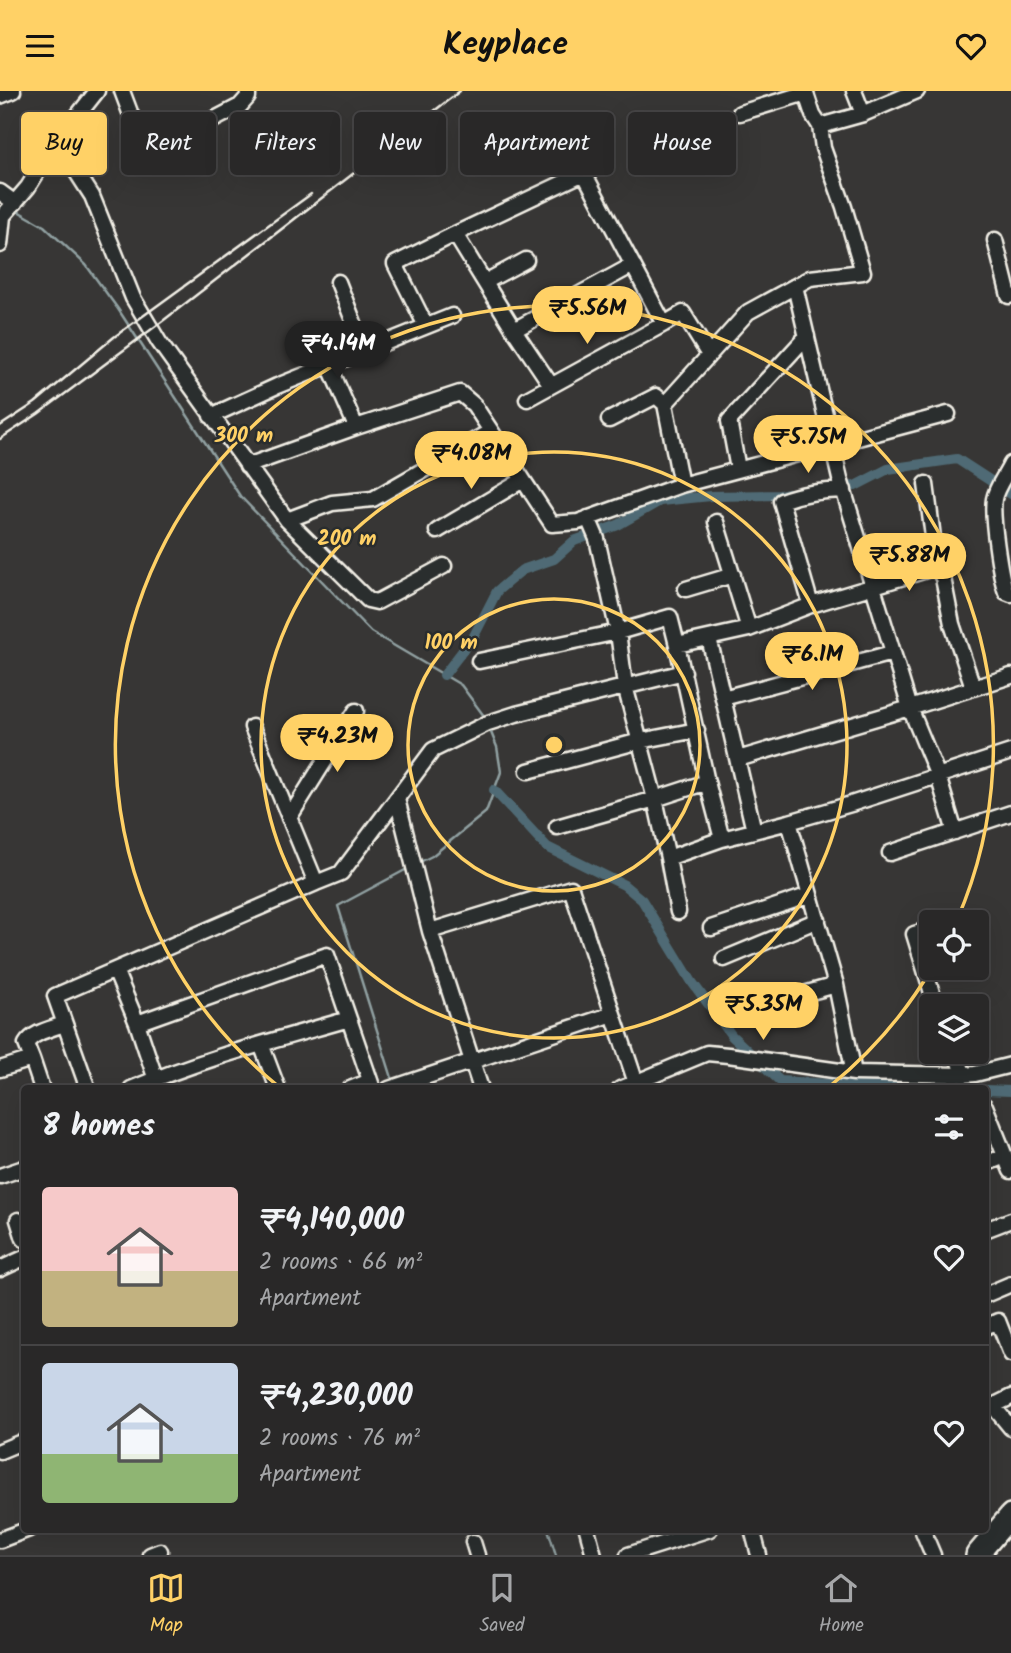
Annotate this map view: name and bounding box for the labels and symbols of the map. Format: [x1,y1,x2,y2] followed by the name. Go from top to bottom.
[530,287,644,346] pin: ₹5.56M
[281,321,395,381] pin: ₹4.14M
[751,415,865,475] pin: ₹5.75M
[214,420,273,453] text: 300 m
[414,431,528,491] pin: ₹4.08M
[317,523,377,556] text: 200 m
[852,533,966,593] pin: ₹5.88M
[424,627,478,660] text: 100 m
[763,633,861,692] pin: ₹6.1M
[280,715,394,774] pin: ₹4.23M
[542,733,566,757] centre of rings
[706,983,820,1042] pin: ₹5.35M

